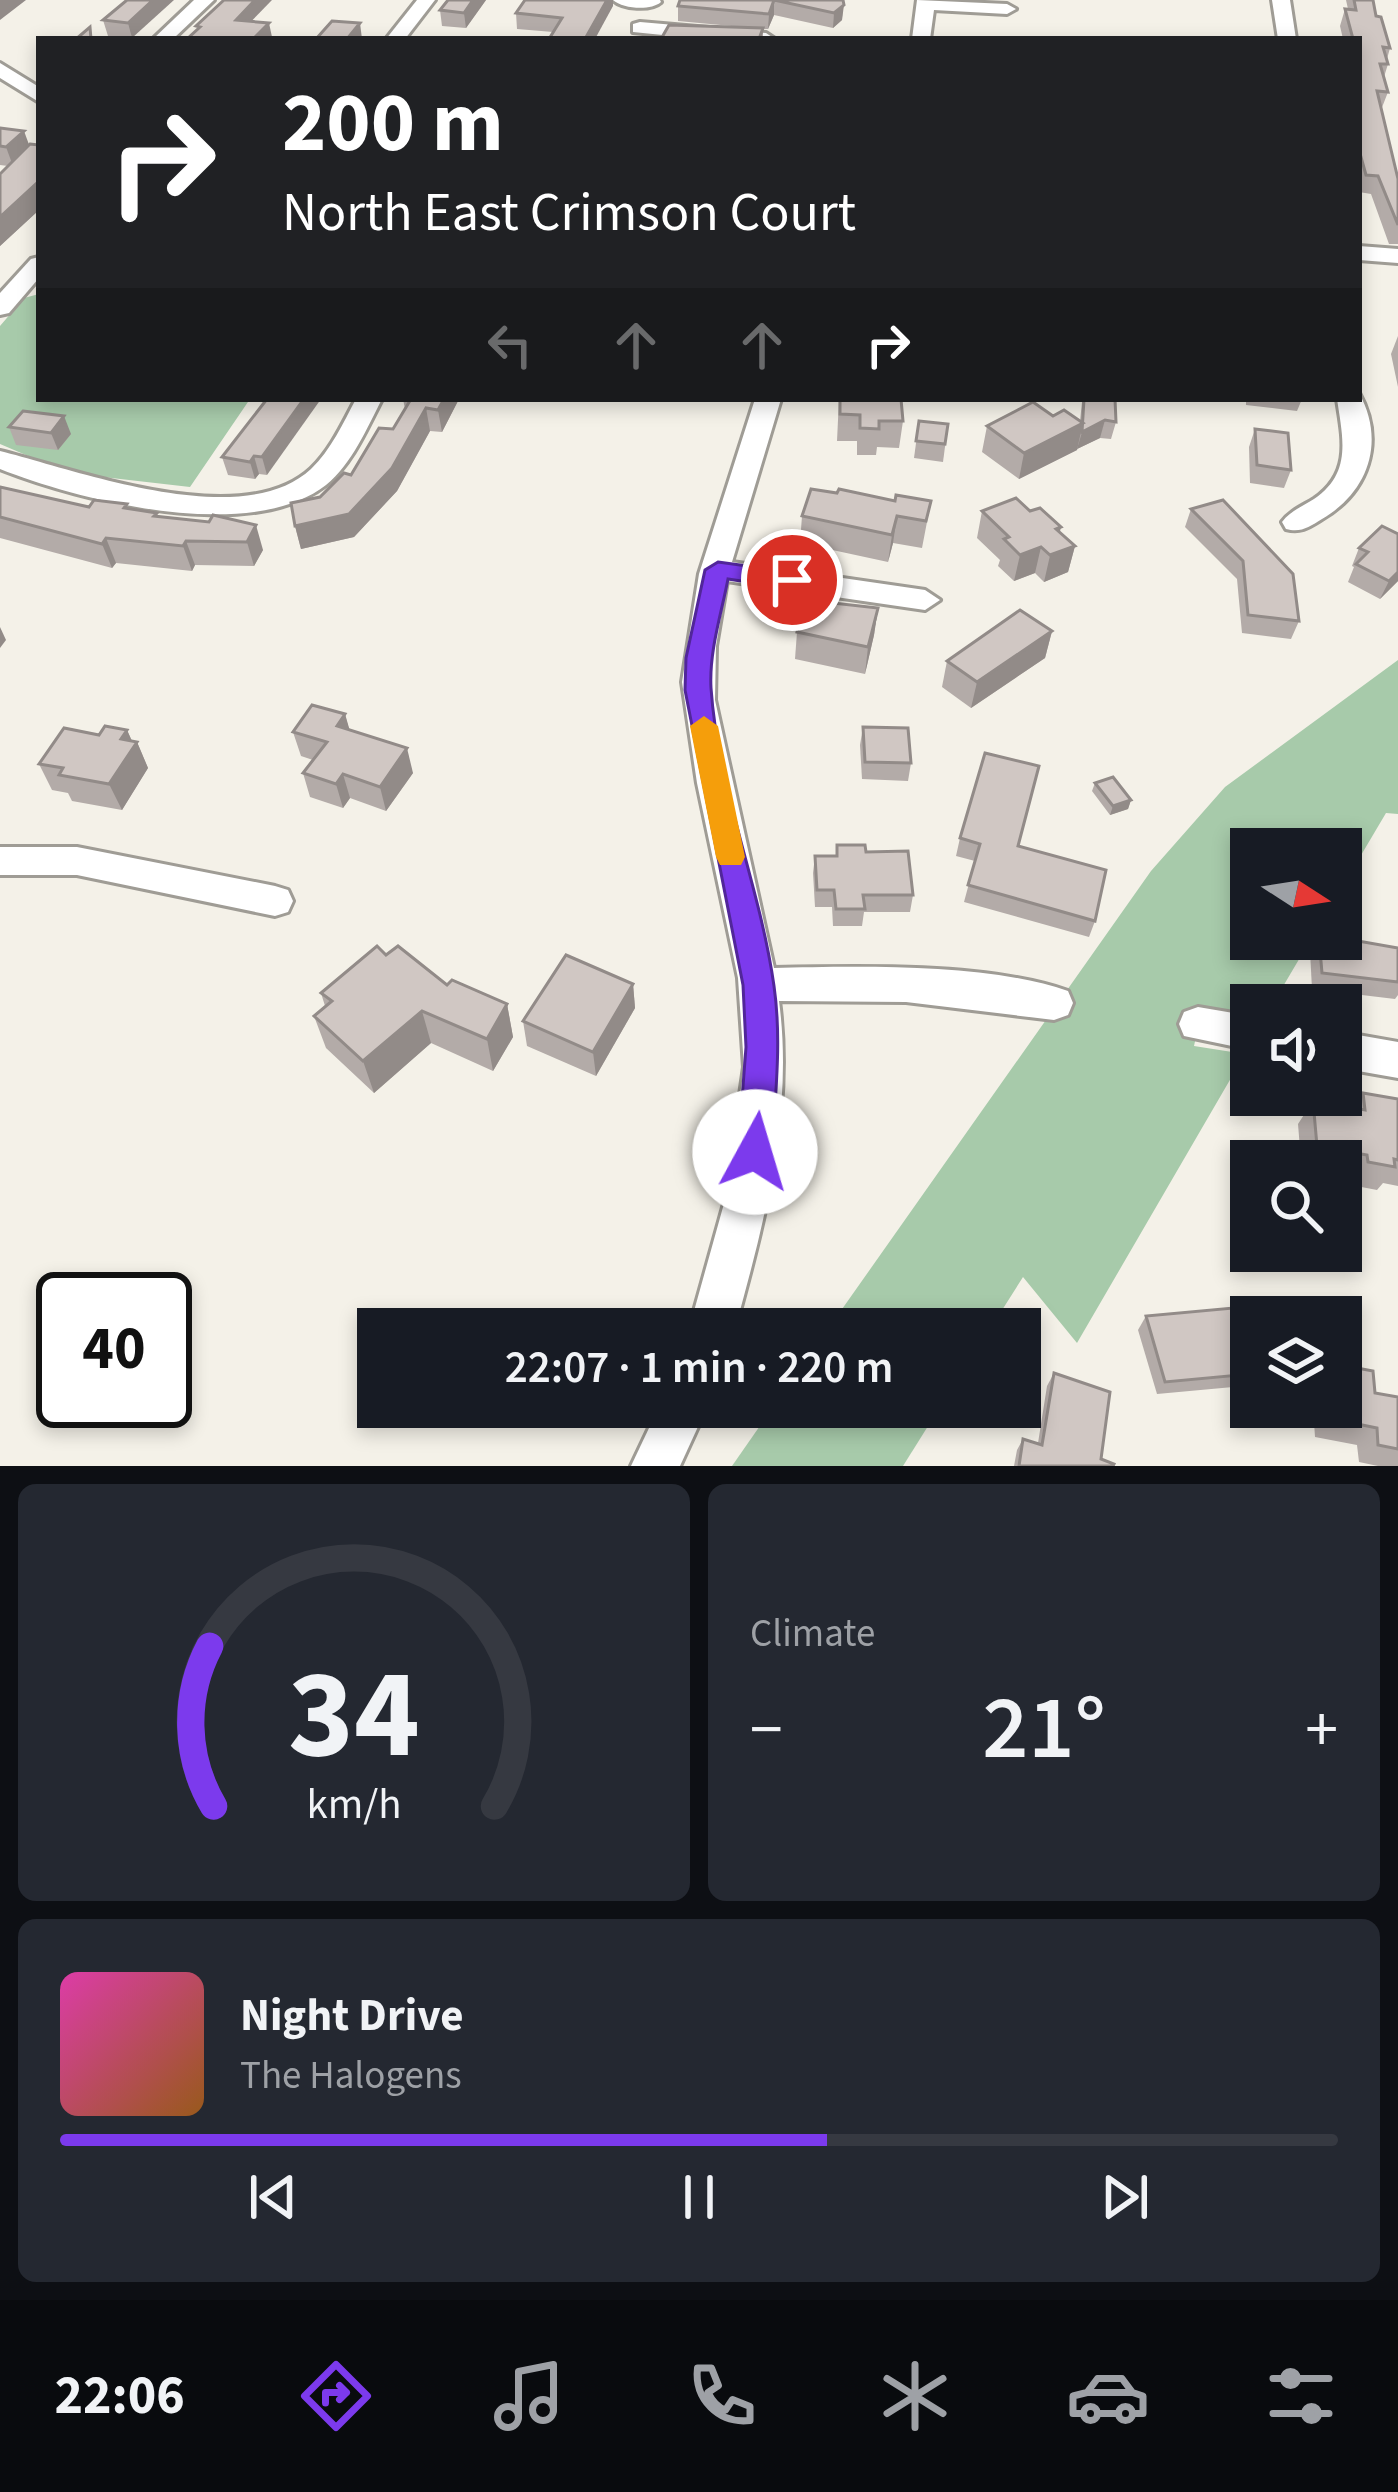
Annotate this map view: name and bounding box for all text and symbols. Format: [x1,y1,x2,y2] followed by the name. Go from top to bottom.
[282,64,504,184] text: 200 m
[84,84,240,240] icon: right
[282,175,856,252] text: North East Crimson Court
[477,312,543,378] icon: left
[603,312,669,378] icon: ahead
[729,312,795,378] icon: ahead
[855,312,921,378] icon: right
[741,529,843,631] pin
[759,547,825,613] icon: arrive
[1230,828,1362,960] north arrow
[1230,828,1362,1428] map controls
[1230,984,1362,1116] button: sound
[692,1089,818,1215] position arrow
[1230,1140,1362,1272] button: search
[36,1272,192,1428] speed limit sign: 40
[1230,1296,1362,1428] button: layers
[505,1336,893,1400] text: 22:07 · 1 min · 220 m
[750,1606,875,1662] text: Climate
[288,1627,420,1805] text: 34
[982,1665,1106,1793] text: 21°
[750,1683,783,1777] text: −
[1305,1683,1338,1777] text: +
[306,1773,402,1834] text: km/h
[240,1984,464,2048] text: Night Drive
[240,2048,462,2104] text: The Halogens
[240,2164,306,2230] icon: previous
[666,2164,732,2230] icon: pause
[1092,2164,1158,2230] icon: next
[294,2354,378,2438] icon: directions
[487,2354,571,2438] icon: music
[680,2354,764,2438] icon: phone
[873,2354,957,2438] icon: climate
[1066,2354,1150,2438] icon: car
[1259,2354,1343,2438] icon: filters
[55,2358,185,2435] text: 22:06

